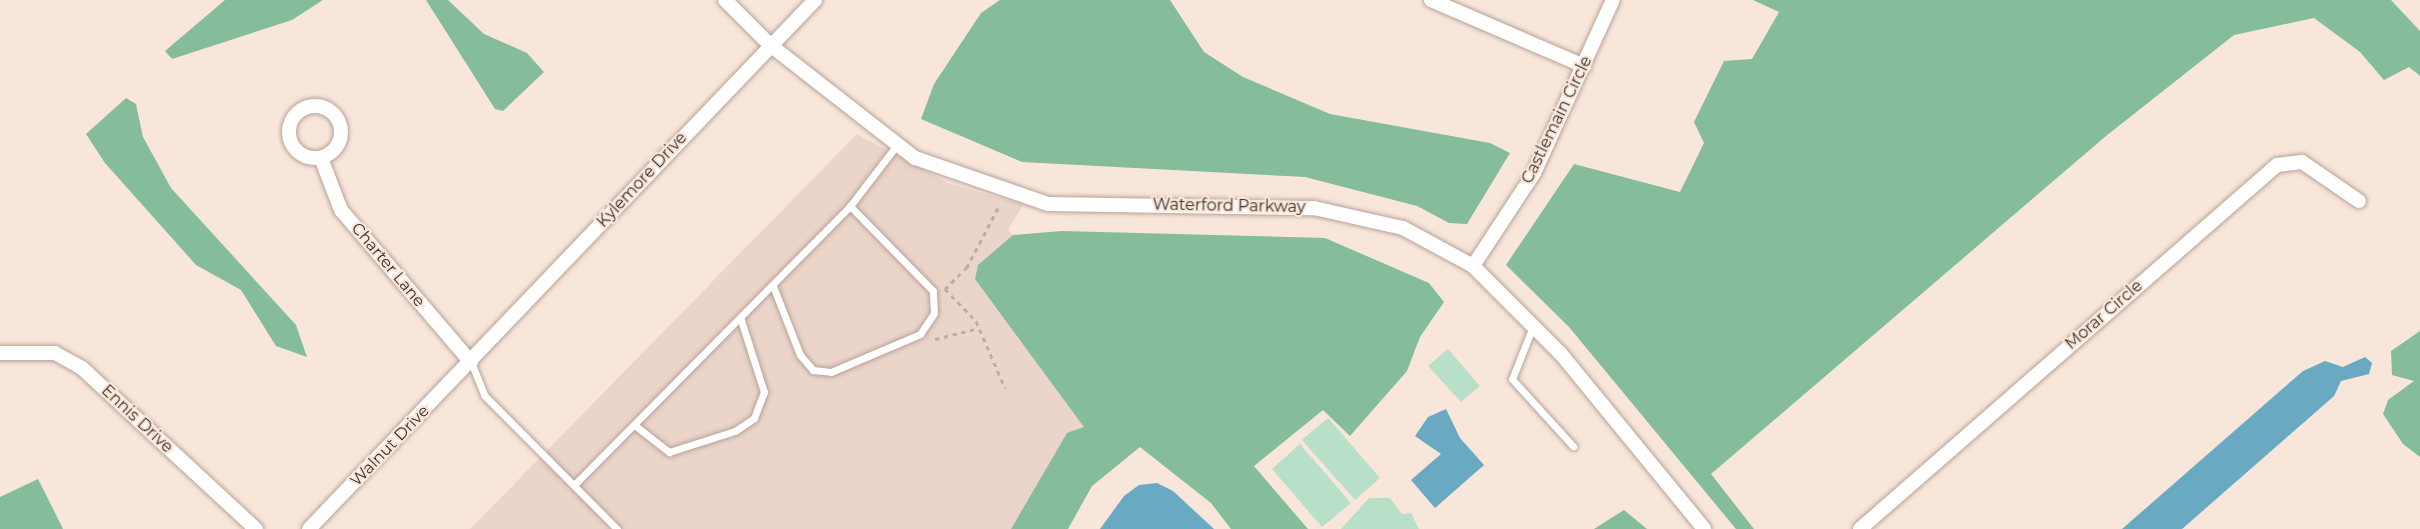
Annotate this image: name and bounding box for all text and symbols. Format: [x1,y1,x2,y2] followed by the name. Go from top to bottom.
[1518,53,1596,187] street label: Castlemain Circle
[593,128,691,232] street label: Kylemore Drive
[1152,195,1306,217] street label: Waterford Parkway
[347,219,429,311] street label: Charter Lane
[2062,276,2146,354] street label: Morar Circle
[97,381,177,457] street label: Ennis Drive
[347,402,433,490] street label: Walnut Drive

